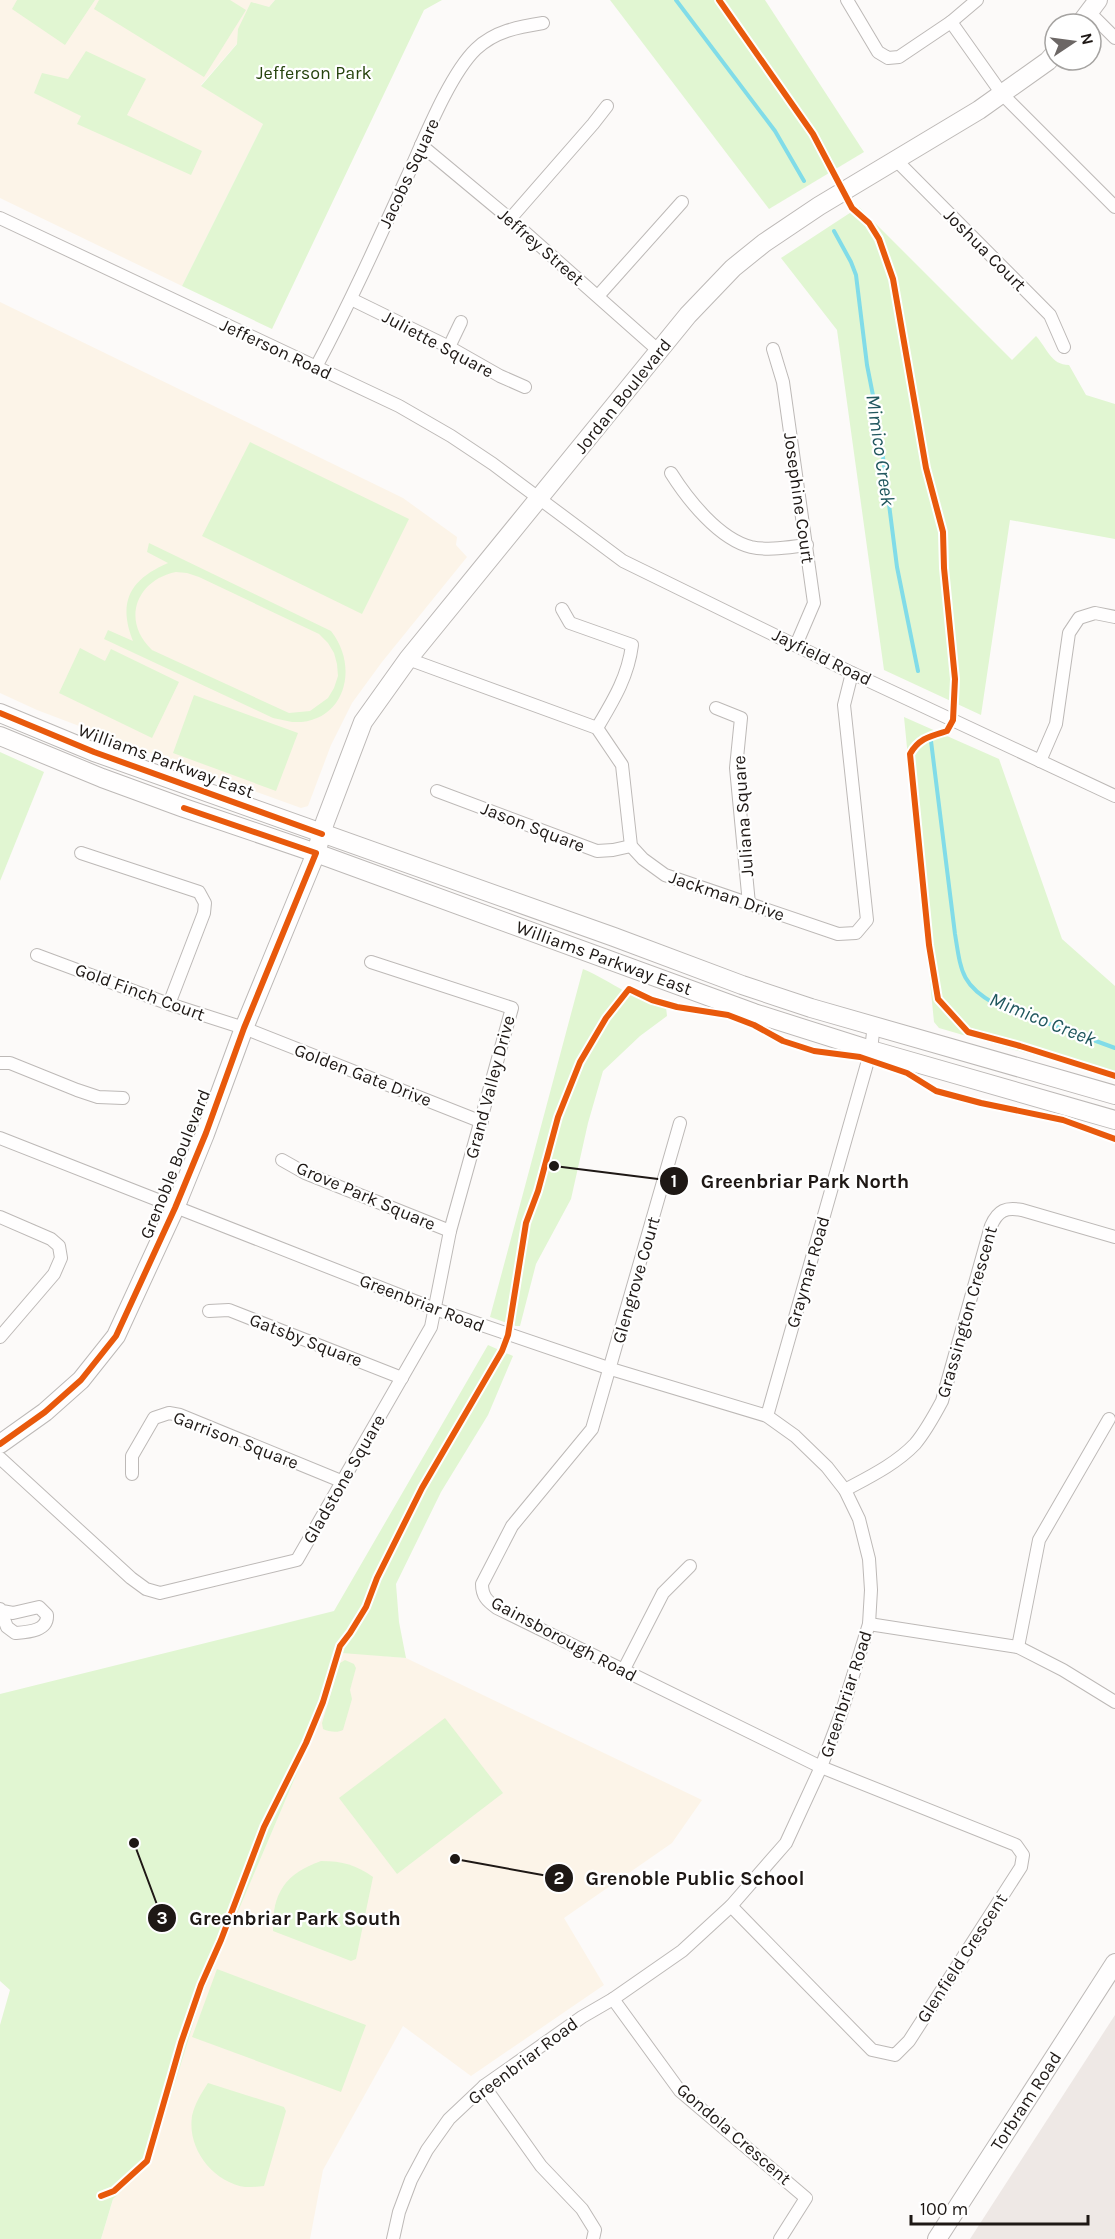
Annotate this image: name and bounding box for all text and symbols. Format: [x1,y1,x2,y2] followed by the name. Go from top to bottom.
[1043,12,1103,72] north arrow
[1077,31,1098,46] text: N
[256,62,372,84] park label: Jefferson Park
[374,115,444,231] street label: Jacobs Square
[494,204,589,290] street label: Jeffrey Street
[939,204,1031,296] street label: Joshua Court
[379,305,497,383] street label: Juliette Square
[217,314,335,384] street label: Jefferson Road
[570,334,676,458] street label: Jordan Boulevard
[861,393,900,508] water label: Mimico Creek
[779,431,819,565] street label: Josephine Court
[769,623,875,691] street label: Jayfield Road
[75,719,257,803] street label: Williams Parkway East
[728,755,758,877] street label: Juliana Square
[478,797,588,857] street label: Jason Square
[666,866,788,926] street label: Jackman Drive
[513,916,695,1000] street label: Williams Parkway East
[72,958,208,1026] street label: Gold Finch Court
[986,988,1100,1052] water label: Mimico Creek
[460,1013,520,1161] street label: Grand Valley Drive
[291,1039,435,1111] street label: Golden Gate Drive
[135,1086,215,1242] street label: Grenoble Boulevard
[293,1157,439,1235] street label: Grove Park Square
[659,1162,921,1200] callout: Greenbriar Park North
[671,1170,677,1192] text: 1
[701,1170,909,1193] text: Greenbriar Park North
[607,1214,665,1346] street label: Glengrove Court
[782,1214,834,1330] street label: Graymar Road
[932,1223,1002,1400] street label: Grassington Crescent
[356,1269,488,1337] street label: Greenbriar Road
[247,1308,365,1372] street label: Gatsby Square
[170,1406,302,1474] street label: Garrison Square
[298,1410,390,1548] street label: Gladstone Square
[487,1591,641,1687] street label: Gainsborough Road
[815,1628,877,1760] street label: Greenbriar Road
[544,1859,817,1897] callout: Grenoble Public School
[554,1867,564,1889] text: 2
[585,1867,805,1890] text: Grenoble Public School
[912,1889,1012,2027] street label: Glenfield Crescent
[147,1899,412,1937] callout: Greenbriar Park South
[156,1907,168,1929] text: 3
[189,1907,401,1930] text: Greenbriar Park South
[464,2012,582,2110] street label: Greenbriar Road
[986,2047,1066,2155] street label: Torbram Road
[672,2078,796,2190] street label: Gondola Crescent
[911,2188,1088,2226] scale bar
[920,2198,968,2220] text: 100 m

